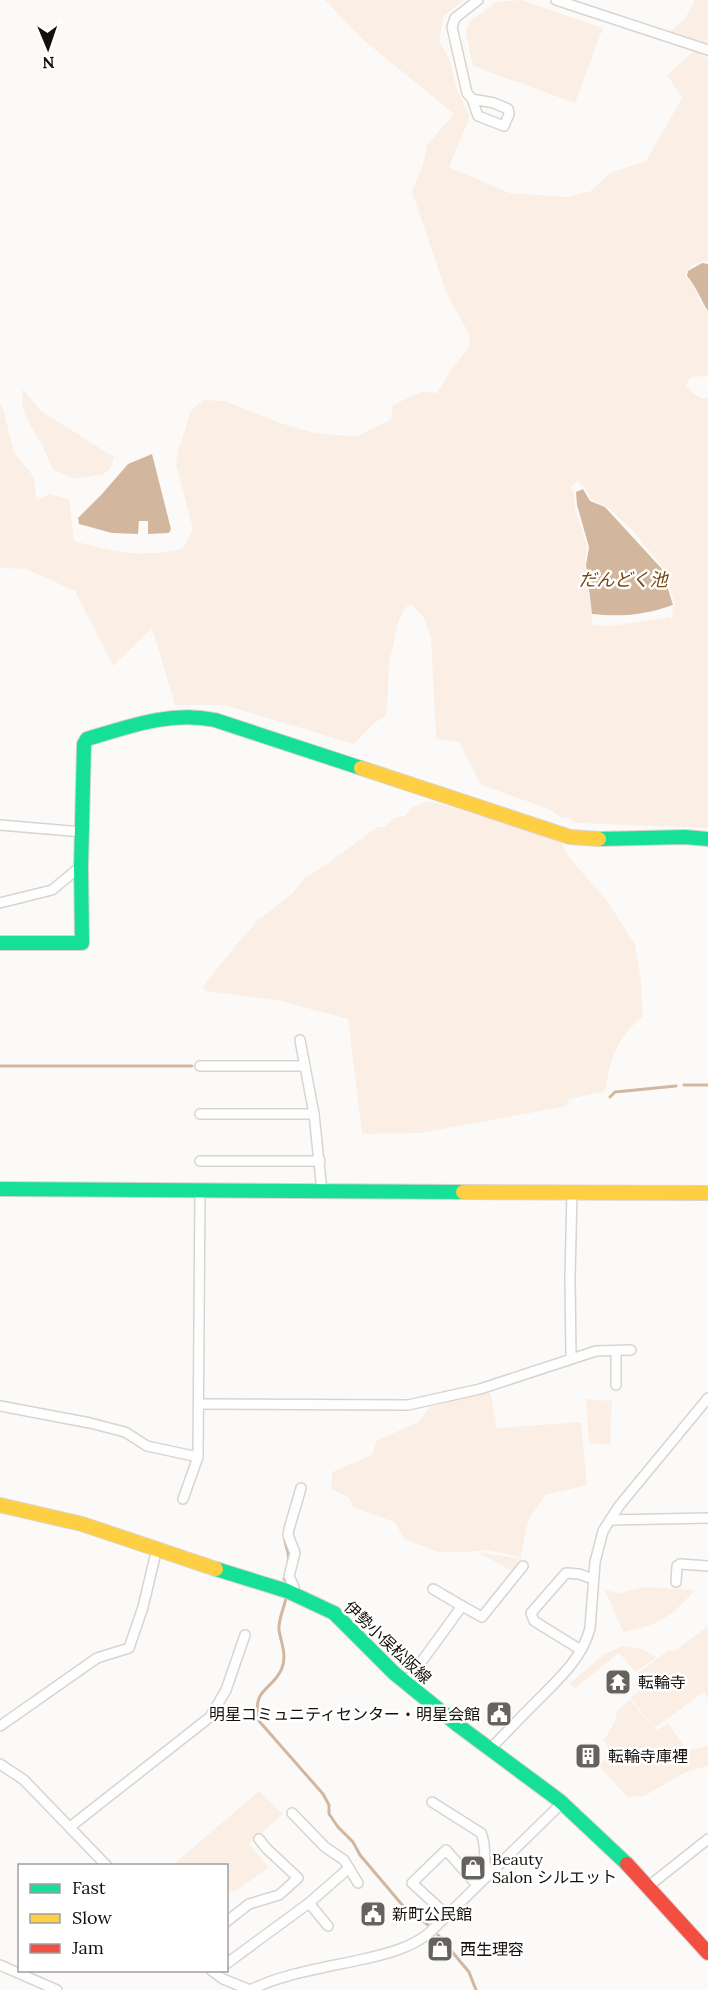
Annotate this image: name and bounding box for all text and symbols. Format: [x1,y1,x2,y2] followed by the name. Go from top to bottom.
[18,18,78,78] north arrow
[42,53,55,73] text: N
[579,568,669,591] water label: だんどく池
[340,1596,436,1688] street label: 伊勢小俣松阪線
[603,1667,633,1697] temple icon: 転輪寺
[638,1672,686,1692] place label: 転輪寺
[484,1699,514,1729] public building icon: 明星コミュニティセンター・明星会館
[209,1704,480,1724] place label: 明星コミュニティセンター・明星会館
[573,1741,603,1771] building icon: 転輪寺庫裡
[608,1746,688,1766] place label: 転輪寺庫裡
[492,1849,617,1887] place label: Beauty Salon シルエット
[458,1853,488,1883] shop icon: Beauty Salon シルエット
[18,1864,228,1972] legend
[72,1876,106,1899] text: Fast
[358,1899,388,1929] public building icon: 新町公民館
[392,1904,472,1924] place label: 新町公民館
[72,1906,112,1929] text: Slow
[425,1934,455,1964] shop icon: 西生理容
[71,1936,104,1959] text: Jam
[460,1939,524,1959] place label: 西生理容

